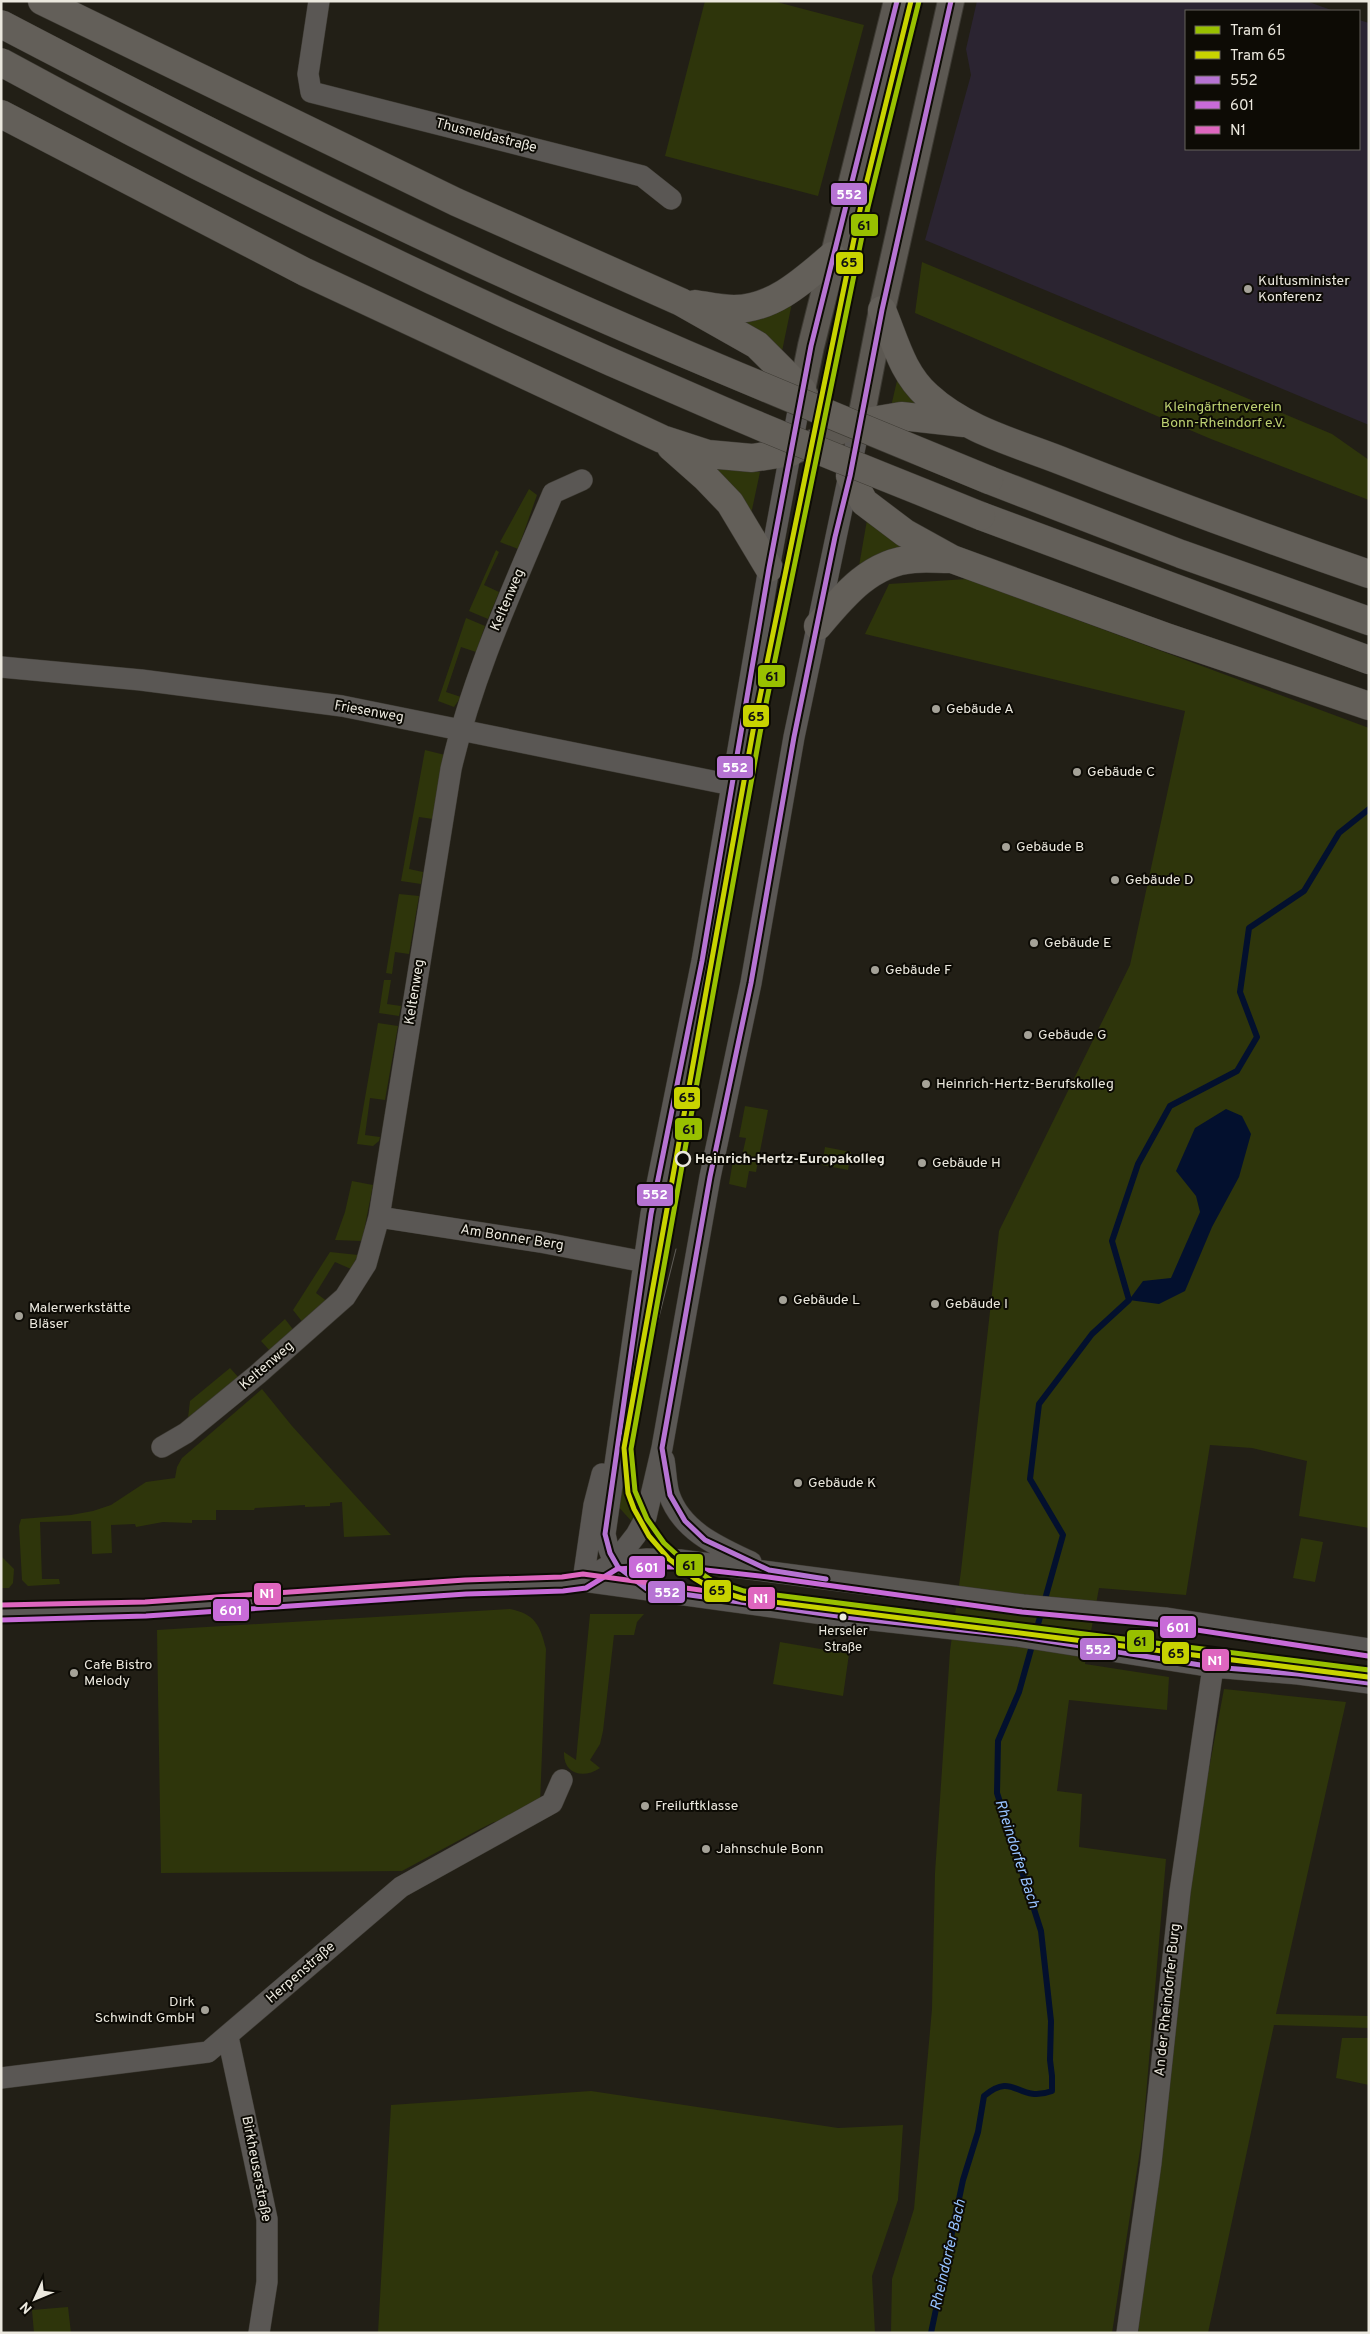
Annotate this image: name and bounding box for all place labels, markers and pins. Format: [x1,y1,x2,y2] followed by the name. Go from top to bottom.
[1258,273,1350,306] place label: Kultusminister Konferenz
[1242,283,1254,295] marker: Kultusminister Konferenz
[946,701,1014,718] place label: Gebäude A
[930,703,942,715] marker: Gebäude A
[1087,764,1155,781] place label: Gebäude C
[1071,766,1083,778] marker: Gebäude C
[1016,839,1084,856] place label: Gebäude B
[1000,841,1012,853] marker: Gebäude B
[1125,872,1193,889] place label: Gebäude D
[1109,874,1121,886] marker: Gebäude D
[1044,935,1111,952] place label: Gebäude E
[1028,937,1040,949] marker: Gebäude E
[885,962,952,979] place label: Gebäude F
[869,964,881,976] marker: Gebäude F
[1038,1027,1107,1044] place label: Gebäude G
[1022,1029,1034,1041] marker: Gebäude G
[936,1076,1114,1093] place label: Heinrich-Hertz-Berufskolleg
[920,1078,932,1090] marker: Heinrich-Hertz-Berufskolleg
[675,1151,691,1167] marker: Heinrich-Hertz-Europakolleg
[695,1151,885,1168] place label: Heinrich-Hertz-Europakolleg
[932,1155,1001,1172] place label: Gebäude H
[916,1157,928,1169] marker: Gebäude H
[793,1292,860,1309] place label: Gebäude L
[777,1294,789,1306] marker: Gebäude L
[945,1296,1008,1313] place label: Gebäude I
[929,1298,941,1310] marker: Gebäude I
[29,1300,131,1333] place label: Malerwerkstätte Bläser
[13,1310,25,1322] marker: Malerwerkstätte Bläser
[808,1475,876,1492] place label: Gebäude K
[792,1477,804,1489] marker: Gebäude K
[838,1612,848,1622] marker: Herseler Straße
[818,1624,868,1656] place label: Herseler Straße
[84,1657,153,1690] place label: Cafe Bistro Melody
[68,1667,80,1679] marker: Cafe Bistro Melody
[655,1798,738,1815] place label: Freiluftklasse
[639,1800,651,1812] marker: Freiluftklasse
[716,1841,824,1858] place label: Jahnschule Bonn
[700,1843,712,1855] marker: Jahnschule Bonn
[95,1994,195,2027] place label: Dirk Schwindt GmbH
[199,2004,211,2016] marker: Dirk Schwindt GmbH

